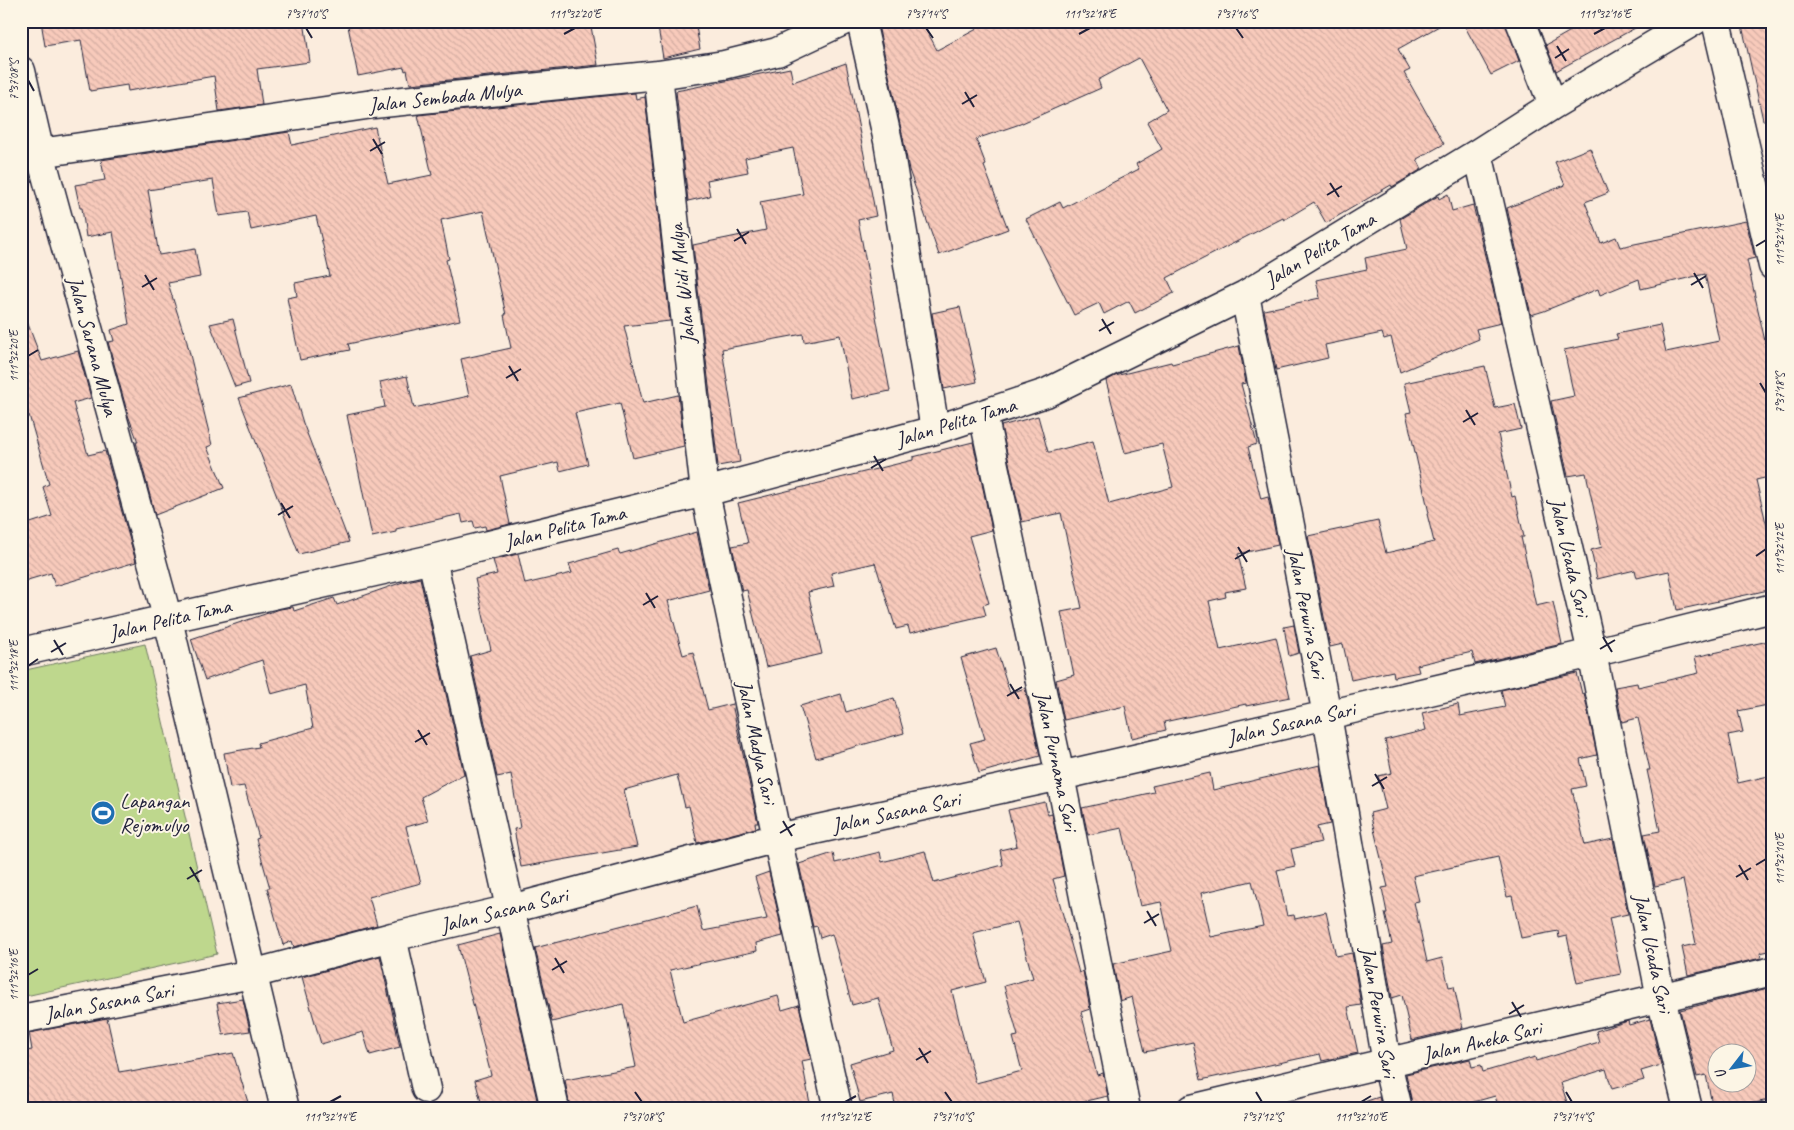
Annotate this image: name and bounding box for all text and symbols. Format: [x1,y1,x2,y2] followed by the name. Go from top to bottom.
[286,6,328,22] text: 7°37'10"S
[549,6,603,22] text: 111°32'20"E
[906,6,948,22] text: 7°37'14"S
[1064,6,1118,22] text: 111°32'18"E
[1216,6,1258,22] text: 7°37'16"S
[1579,6,1633,22] text: 111°32'16"E
[6,58,22,100] text: 7°37'08"S
[367,76,524,118] street label: Jalan Sembada Mulya
[1259,205,1382,293] street label: Jalan Pelita Tama
[1772,212,1788,266] text: 111°32'14"E
[663,220,701,346] street label: Jalan Widi Mulya
[62,273,125,420] street label: Jalan Sarana Mulya
[6,328,22,382] text: 111°32'20"E
[1772,371,1788,413] text: 7°37'18"S
[892,391,1021,453] street label: Jalan Pelita Tama
[1544,494,1597,622] street label: Jalan Usada Sari
[501,499,630,555] street label: Jalan Pelita Tama
[1772,521,1788,575] text: 111°32'12"E
[1281,545,1333,683] street label: Jalan Perwira Sari
[106,592,235,646] street label: Jalan Pelita Tama
[6,638,22,692] text: 111°32'18"E
[731,677,783,809] street label: Jalan Madya Sari
[1029,688,1085,836] street label: Jalan Purnama Sari
[1224,695,1360,751] street label: Jalan Sasana Sari
[829,785,965,838] street label: Jalan Sasana Sari
[120,788,190,838] place label: Lapangan Rejomulyo
[90,800,116,826] sports icon: Lapangan Rejomulyo
[1772,831,1788,885] text: 111°32'10"E
[437,881,573,939] street label: Jalan Sasana Sari
[1628,890,1679,1018] street label: Jalan Usada Sari
[1355,944,1404,1082] street label: Jalan Perwira Sari
[6,947,22,1001] text: 111°32'16"E
[42,976,178,1027] street label: Jalan Sasana Sari
[1419,1014,1547,1067] street label: Jalan Aneka Sari
[1706,1042,1756,1092] north arrow
[1711,1064,1730,1082] text: U
[304,1109,358,1125] text: 111°32'14"E
[622,1109,664,1125] text: 7°37'08"S
[819,1109,873,1125] text: 111°32'12"E
[932,1109,974,1125] text: 7°37'10"S
[1242,1109,1284,1125] text: 7°37'12"S
[1335,1109,1389,1125] text: 111°32'10"E
[1552,1109,1594,1125] text: 7°37'14"S

